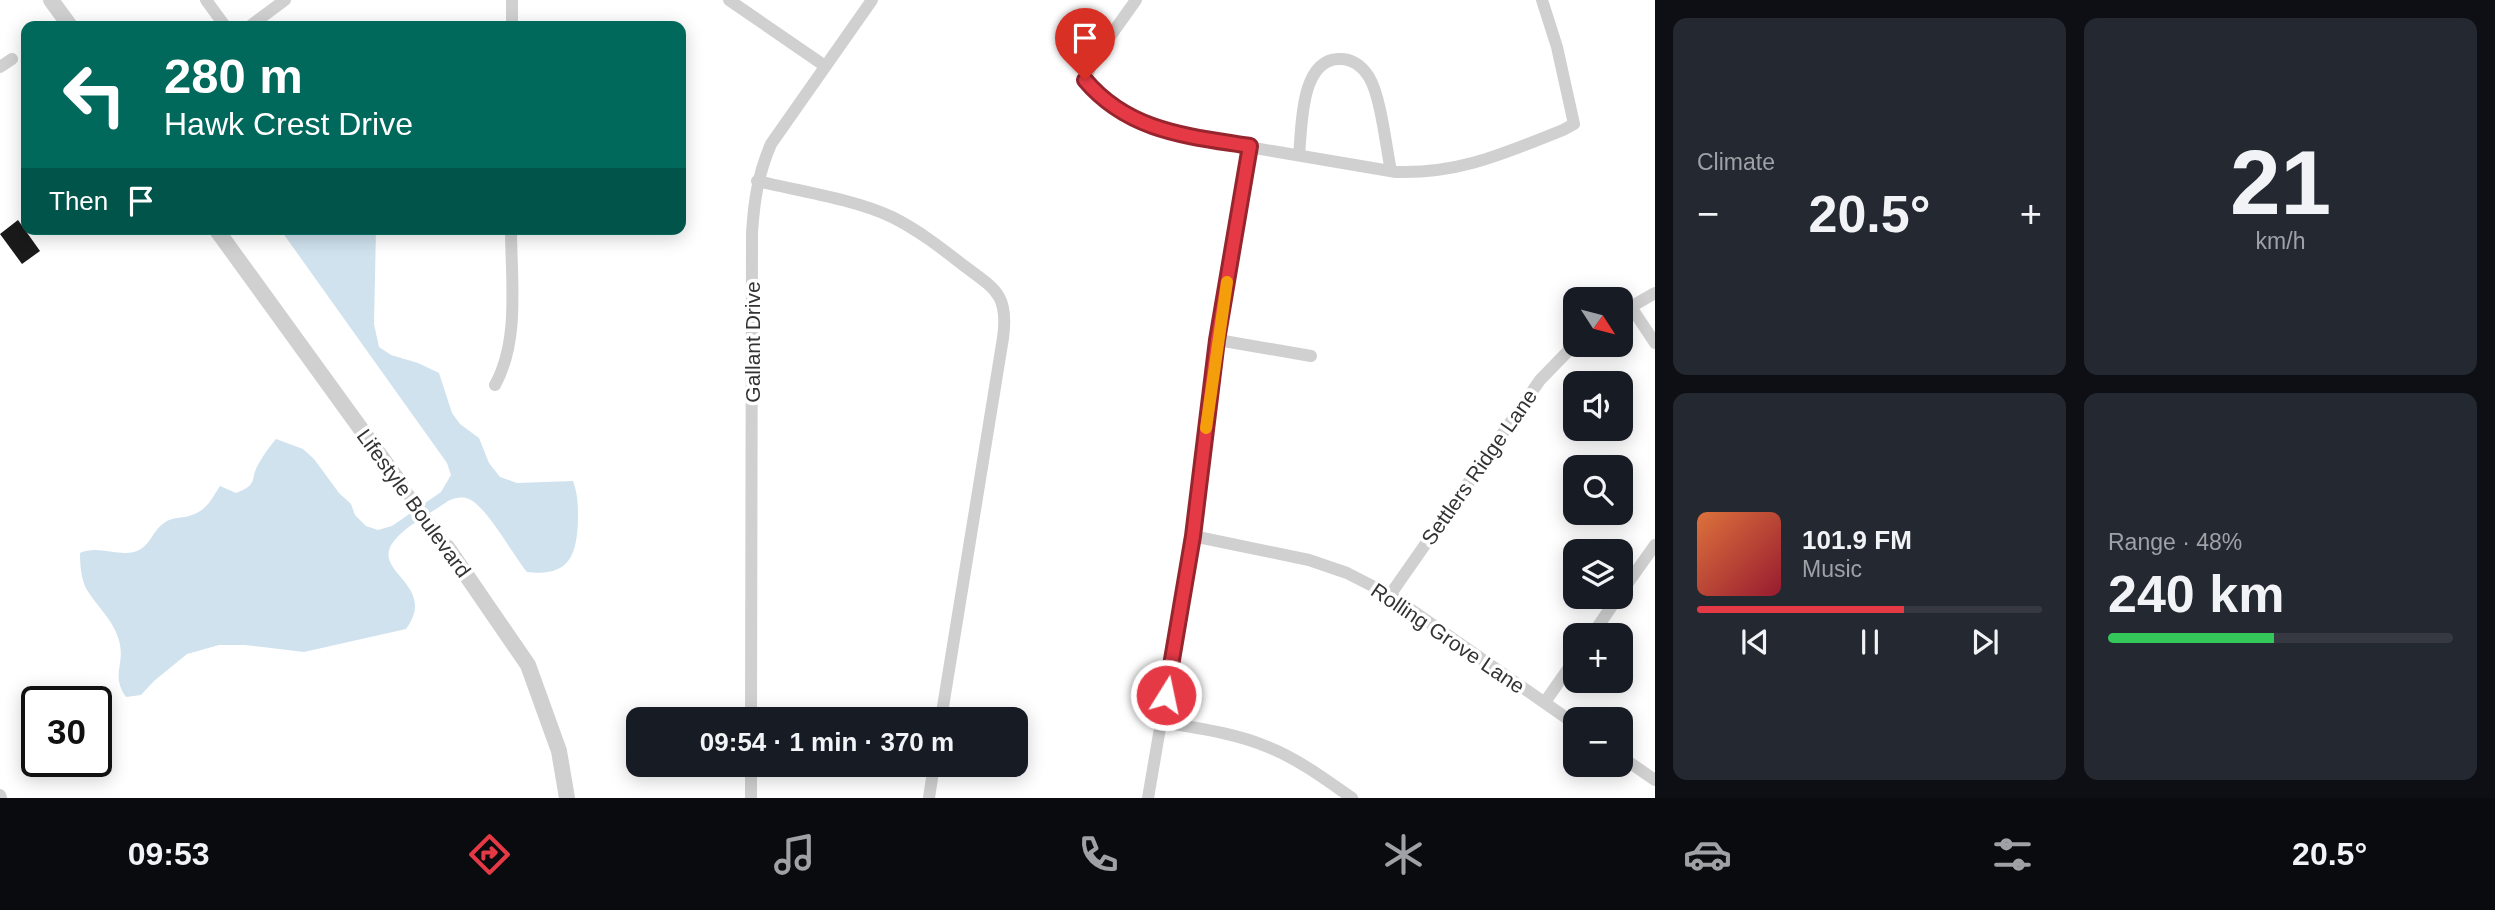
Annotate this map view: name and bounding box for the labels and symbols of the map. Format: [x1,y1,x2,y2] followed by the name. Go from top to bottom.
[1055,8,1115,80] pin
[741,281,764,403] street label: Gallant Drive
[1563,287,1633,357] north arrow
[1417,385,1541,549] street label: Settlers Ridge Lane
[353,424,475,582] street label: Lifestyle Boulevard
[1367,578,1529,698] street label: Rolling Grove Lane
[1129,658,1203,732] position arrow
[21,686,112,777] speed limit sign: 30

